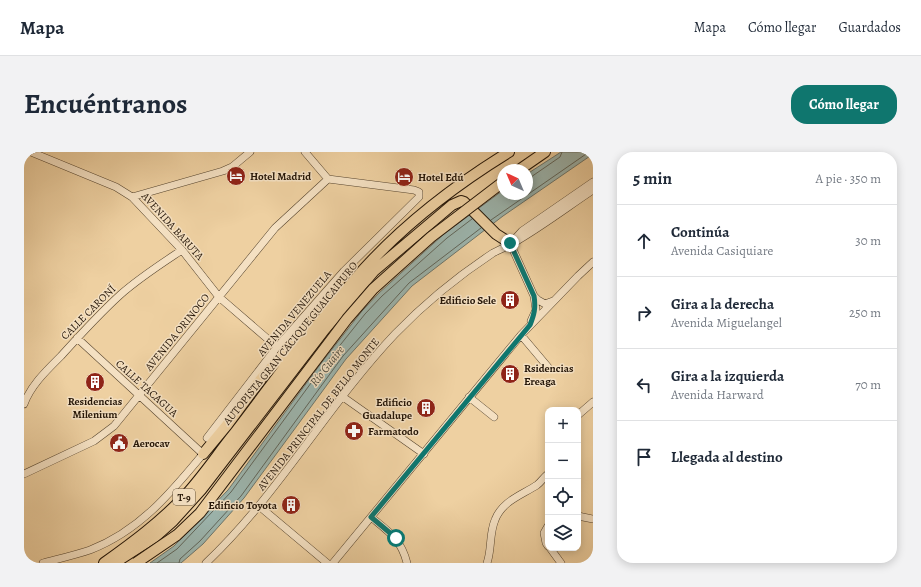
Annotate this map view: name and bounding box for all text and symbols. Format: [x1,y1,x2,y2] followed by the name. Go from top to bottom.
[20,15,64,41] text: Mapa
[694,18,726,37] text: Mapa
[748,18,816,37] text: Cómo llegar
[838,18,901,37] text: Guardados
[24,85,188,123] text: Encuéntranos
[791,85,897,124] button: Cómo llegar
[497,164,533,200] north arrow
[225,165,247,187] hotel icon: Hotel Madrid
[393,166,415,188] hotel icon: Hotel Edú
[633,167,672,190] text: 5 min
[250,169,311,184] place label: Hotel Madrid
[418,170,464,185] place label: Hotel Edú
[815,170,881,187] text: A pie · 350 m
[137,188,207,264] street label: AVENIDA BARUTA
[671,222,729,242] text: Continúa
[633,230,655,252] icon: ahead
[855,232,881,249] text: 30 m
[501,234,519,252] route end
[671,242,773,259] text: Avenida Casiquiare
[219,258,361,429] street label: AUTOPISTA GRAN CACIQUE GUAICAIPURO
[253,267,335,360] street label: AVENIDA VENEZUELA
[58,282,119,343] street label: CALLE CARONÍ
[499,289,521,311] building icon: Edificio Sele
[141,290,214,375] street label: AVENIDA ORINOCO
[439,293,496,308] place label: Edificio Sele
[671,294,774,314] text: Gira a la derecha
[633,302,655,324] icon: right
[849,304,881,321] text: 250 m
[671,314,782,331] text: Avenida Miguelangel
[253,335,383,495] street label: AVENIDA PRINCIPAL DE BELLO MONTE
[306,342,348,390] water label: Río Guaire
[112,356,181,421] street label: CALLE TACAGUA
[524,361,574,389] place label: Rsidencias Ereaga
[499,363,521,385] building icon: Rsidencias Ereaga
[671,366,784,386] text: Gira a la izquierda
[84,371,106,393] building icon: Residencias Milenium
[633,374,655,396] icon: left
[855,376,881,393] text: 70 m
[671,386,764,403] text: Avenida Harward
[68,394,123,422] place label: Residencias Milenium
[363,395,412,423] place label: Edificio Guadalupe
[415,397,437,419] building icon: Edificio Guadalupe
[545,407,581,551] map controls
[545,407,581,443] button: +
[343,420,365,442] pharmacy icon: Farmatodo
[368,424,419,439] place label: Farmatodo
[108,432,130,454] public building icon: Aerocav
[132,436,171,451] place label: Aerocav
[545,443,581,479] button: −
[633,446,655,468] icon: arrive
[671,447,783,467] text: Llegada al destino
[545,479,581,515] button: locate
[173,489,195,505] road number: T-9
[280,494,302,516] building icon: Edificio Toyota
[208,498,278,513] place label: Edificio Toyota
[545,515,581,551] button: layers
[387,529,405,547] route start

